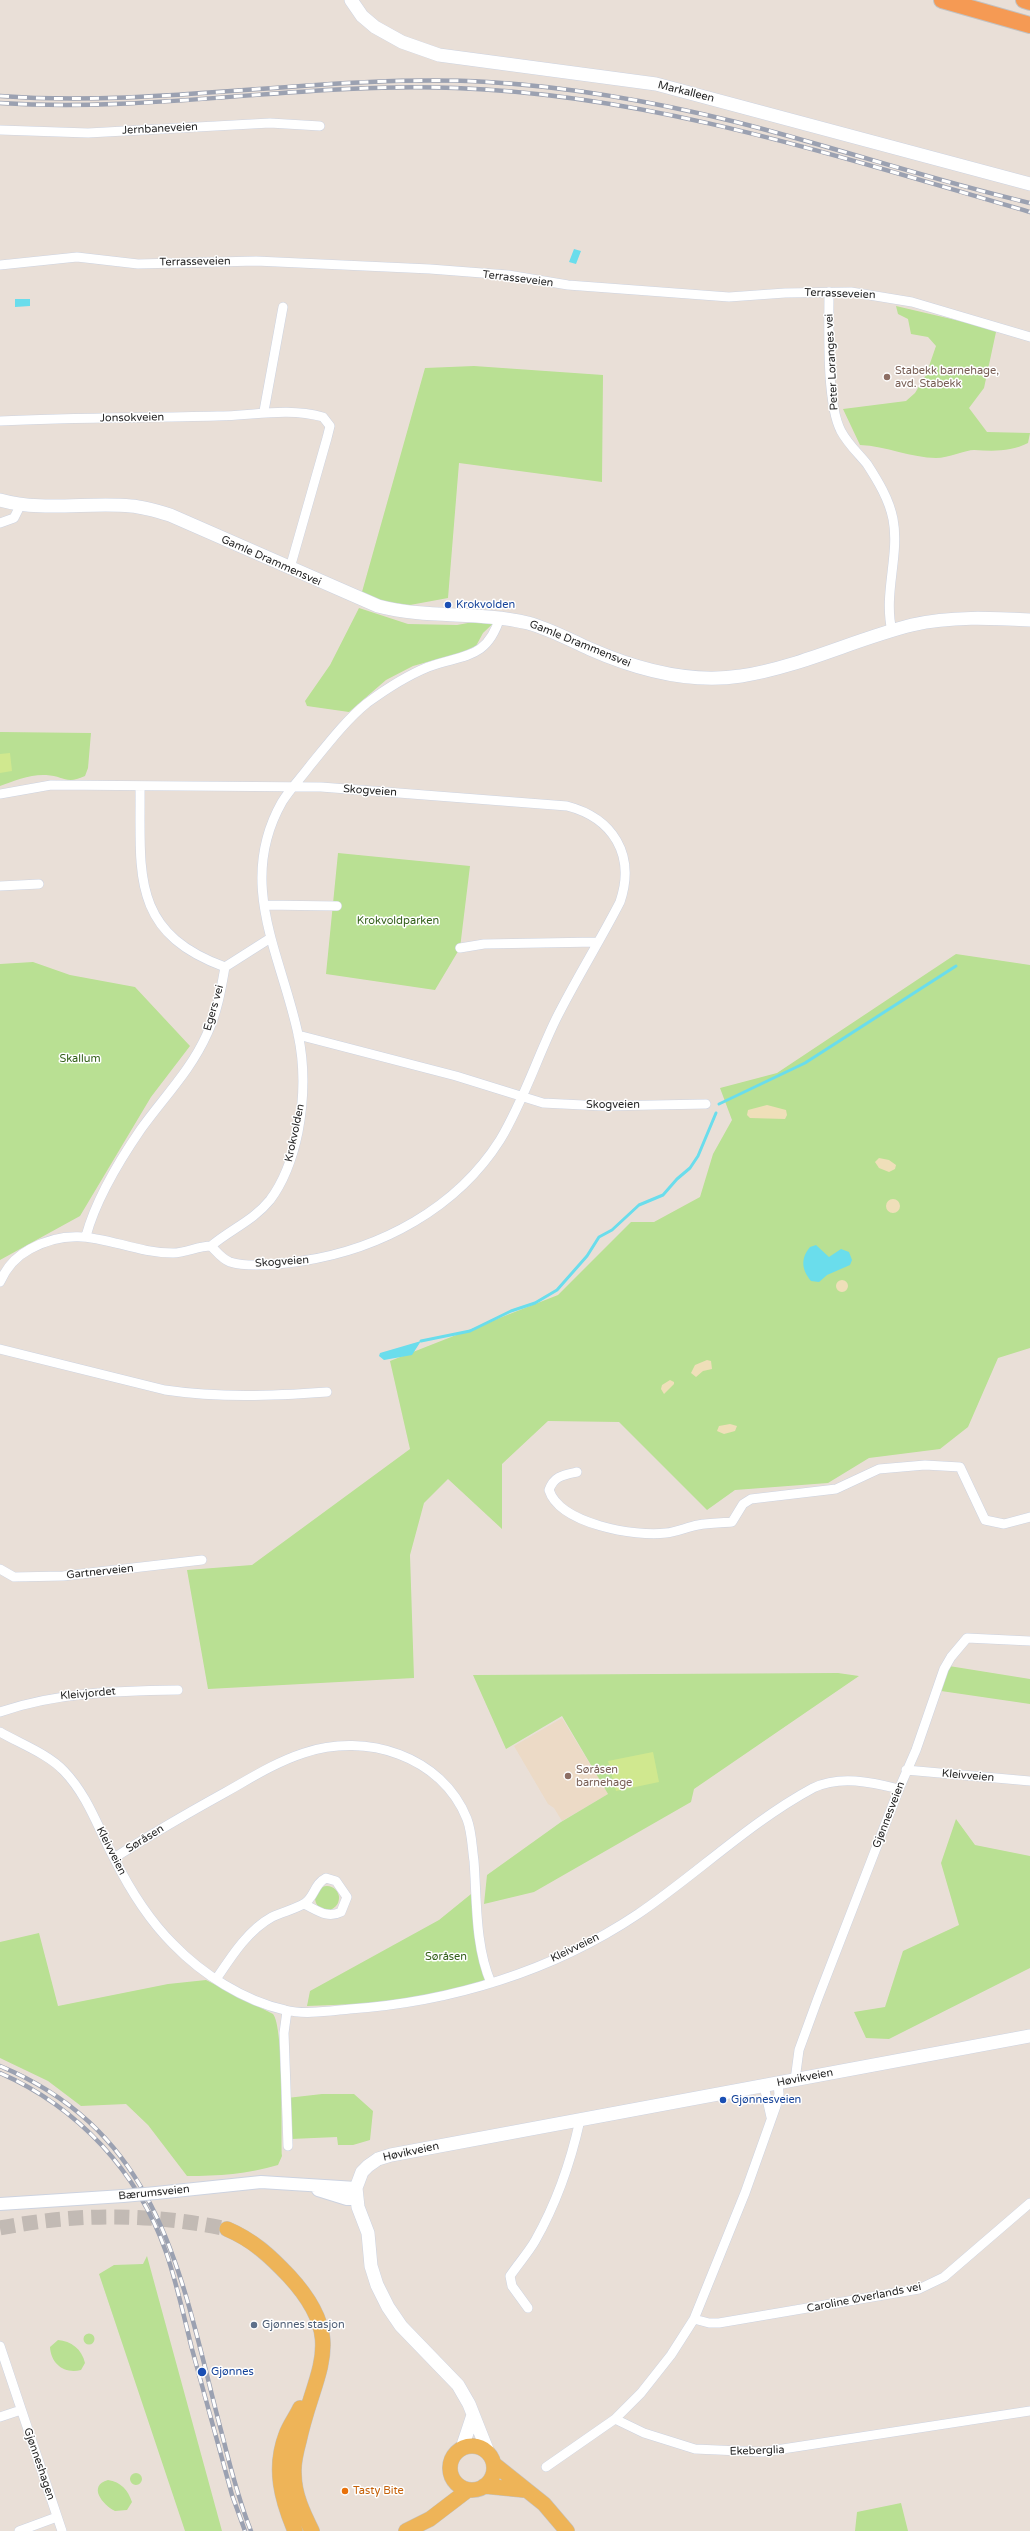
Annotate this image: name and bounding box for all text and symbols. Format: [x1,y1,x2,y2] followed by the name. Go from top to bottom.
[656,79,716,105] street label: Markalleen
[122,120,198,138] street label: Jernbaneveien
[159,255,231,269] street label: Terrasseveien
[482,268,554,290] street label: Terrasseveien
[804,286,876,302] street label: Terrasseveien
[823,313,841,411] street label: Peter Loranges vei
[895,364,999,390] place label: Stabekk barnehage, avd. Stabekk
[882,372,892,382] marker: Stabekk barnehage, avd. Stabekk
[100,411,164,425] street label: Jonsokveien
[219,533,323,589] street label: Gamle Drammensvei
[456,598,515,612] place label: Krokvolden
[443,600,453,610] marker: Krokvolden
[527,618,633,670] street label: Gamle Drammensvei
[343,783,397,799] street label: Skogveien
[357,914,439,928] park label: Krokvoldparken
[201,984,227,1032] street label: Egers vei
[59,1052,101,1066] park label: Skallum
[586,1098,640,1112] street label: Skogveien
[282,1103,308,1163] street label: Krokvolden
[255,1254,309,1270] street label: Skogveien
[66,1562,134,1582] street label: Gartnerveien
[60,1685,116,1703] street label: Kleivjordet
[576,1763,632,1789] place label: Søråsen barnehage
[941,1767,995,1785] street label: Kleivveien
[563,1771,573,1781] marker: Søråsen barnehage
[870,1780,908,1850] street label: Gjønnesveien
[124,1822,166,1856] street label: Søråsen
[93,1825,129,1877] street label: Kleivveien
[548,1931,602,1965] street label: Kleivveien
[425,1950,467,1964] park label: Søråsen
[776,2066,834,2090] street label: Høvikveien
[731,2093,801,2107] place label: Gjønnesveien
[718,2095,728,2105] marker: Gjønnesveien
[382,2140,440,2164] street label: Høvikveien
[118,2183,190,2203] street label: Bærumsveien
[806,2280,922,2316] street label: Caroline Øverlands vei
[262,2318,345,2332] place label: Gjønnes stasjon
[249,2320,259,2330] marker: Gjønnes stasjon
[211,2365,254,2379] place label: Gjønnes
[196,2366,208,2378] marker: Gjønnes
[20,2426,58,2502] street label: Gjønneshagen
[729,2443,785,2459] street label: Ekeberglia
[353,2484,404,2498] place label: Tasty Bite
[340,2486,350,2496] marker: Tasty Bite

